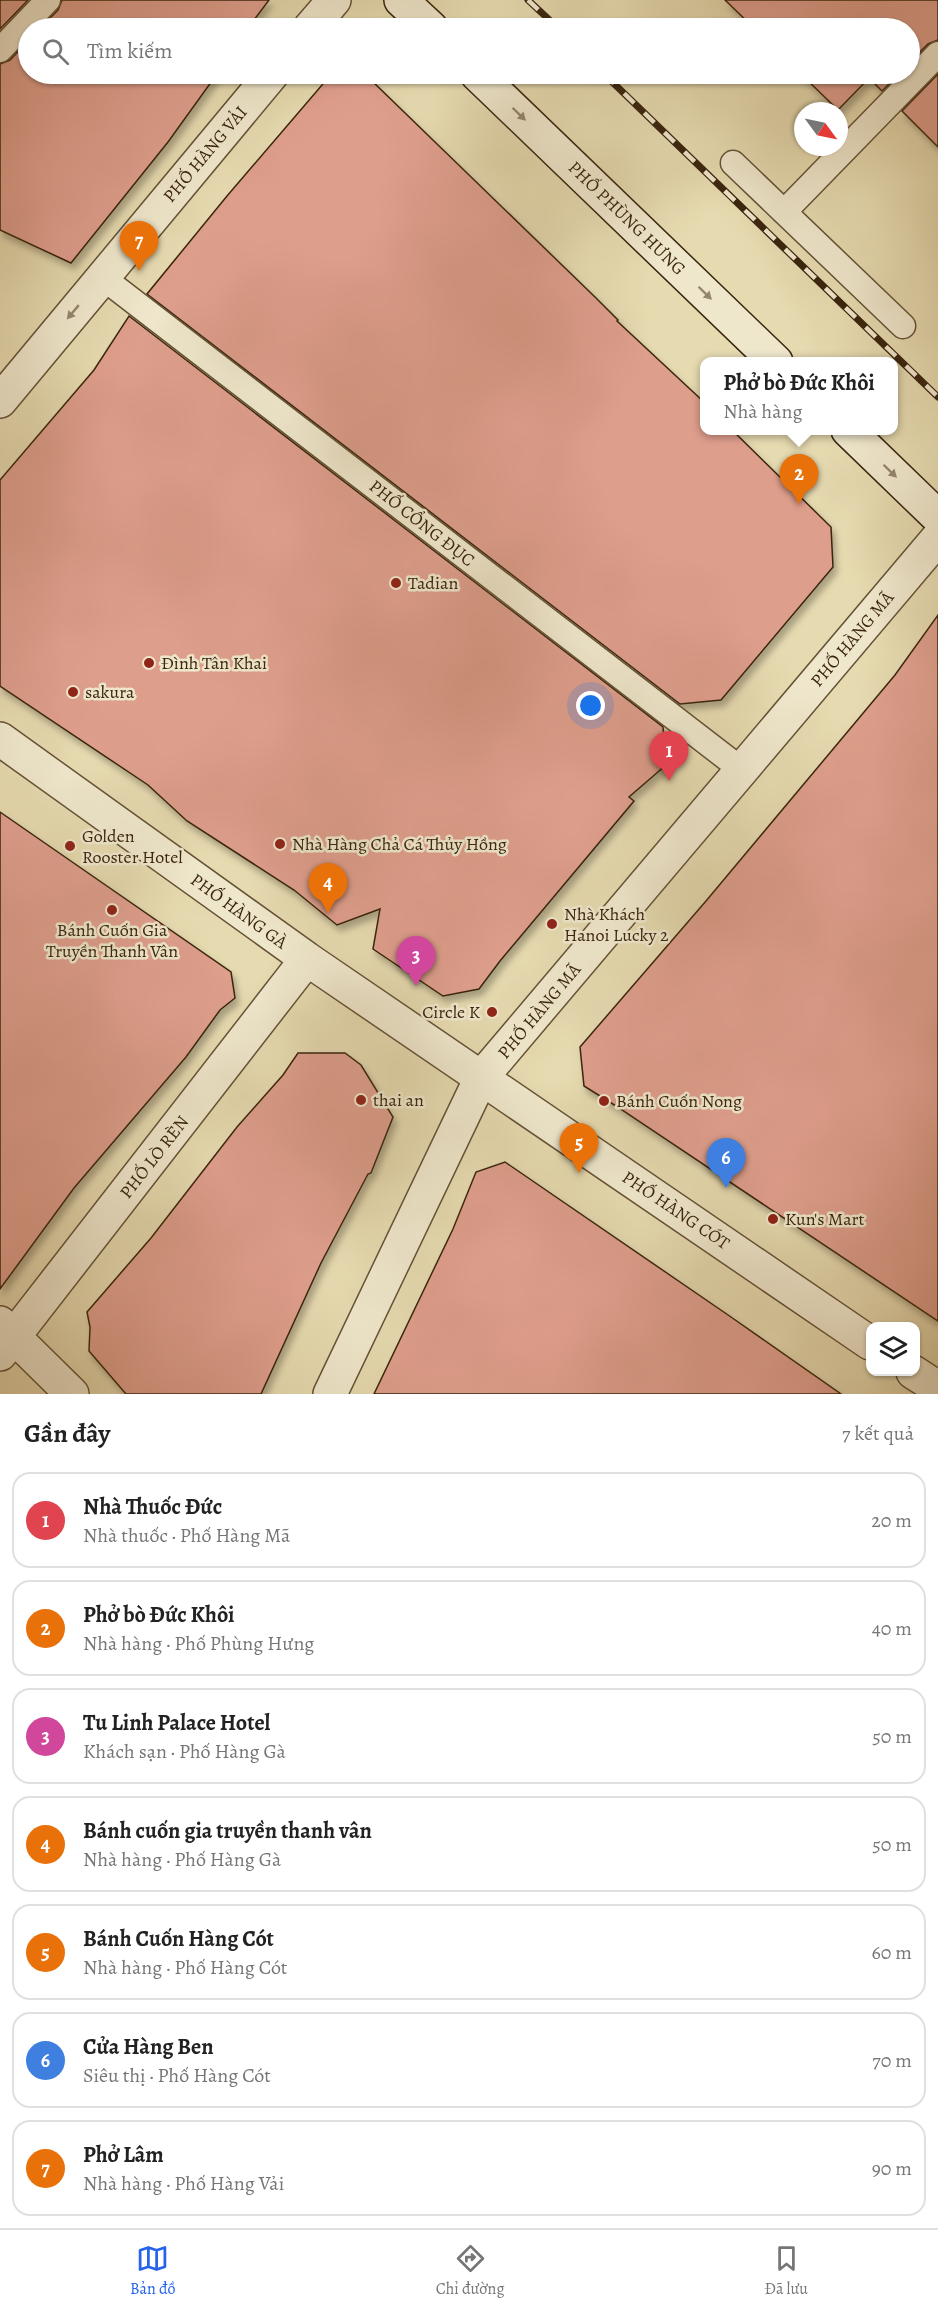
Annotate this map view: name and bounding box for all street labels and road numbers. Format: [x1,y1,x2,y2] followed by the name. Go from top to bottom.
[158,101,252,207] street label: PHỐ HÀNG VẢI
[563,156,691,280] street label: PHỐ PHÙNG HƯNG
[364,474,480,572] street label: PHỐ CỔNG ĐỤC
[805,586,899,692] street label: PHỐ HÀNG MÃ
[186,868,293,955] street label: PHỐ HÀNG GÀ
[492,958,586,1064] street label: PHỐ HÀNG MÃ
[114,1110,194,1203] street label: PHỐ LÒ RÈN
[617,1165,735,1255] street label: PHỐ HÀNG CÓT

